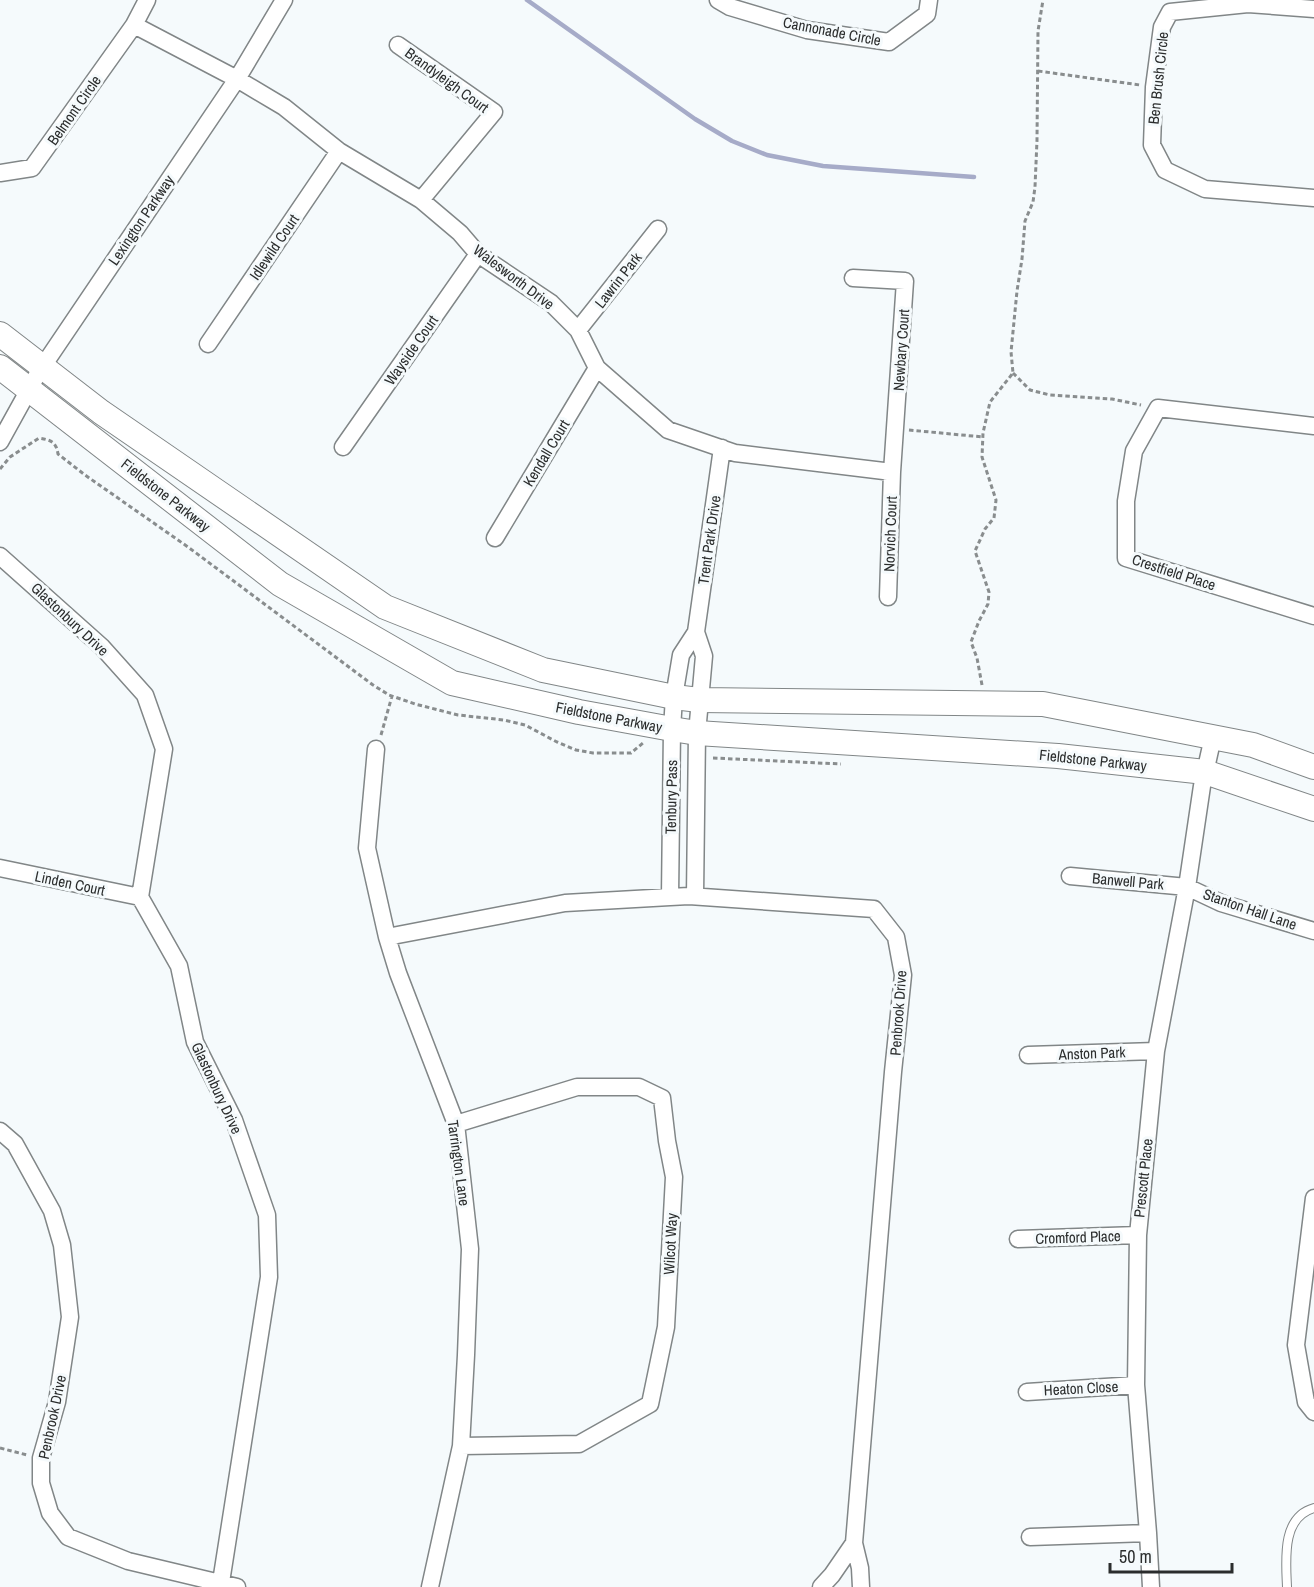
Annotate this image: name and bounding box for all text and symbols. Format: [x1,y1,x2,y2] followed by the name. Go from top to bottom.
[781,11,883,51] street label: Cannonade Circle
[1143,31,1173,125] street label: Ben Brush Circle
[401,42,494,118] street label: Brandyleigh Court
[42,71,106,149] street label: Belmont Circle
[103,170,179,269] street label: Lexington Parkway
[244,209,304,284] street label: Idlewild Court
[469,240,559,315] street label: Walesworth Drive
[590,247,647,312] street label: Lawrin Park
[888,308,914,392] street label: Newbary Court
[379,310,443,389] street label: Wayside Court
[518,415,574,490] street label: Kendall Court
[117,453,216,537] street label: Fieldstone Parkway
[692,494,726,586] street label: Trent Park Drive
[878,495,902,572] street label: Norvich Court
[1129,549,1219,595] street label: Crestfield Place
[27,578,114,661] street label: Glastonbury Drive
[554,696,665,738] street label: Fieldstone Parkway
[1038,744,1149,776] street label: Fieldstone Parkway
[660,760,682,834] street label: Tenbury Pass
[33,865,108,901] street label: Linden Court
[1091,867,1166,895] street label: Banwell Park
[1200,883,1300,935] street label: Stanton Hall Lane
[885,969,911,1056] street label: Penbrook Drive
[187,1039,248,1137] street label: Glastonbury Drive
[1057,1041,1127,1065] street label: Anston Park
[443,1119,475,1207] street label: Tarrington Lane
[1128,1137,1158,1219] street label: Prescott Place
[658,1212,682,1275] street label: Wilcot Way
[1035,1225,1121,1249] street label: Cromford Place
[33,1373,71,1461] street label: Penbrook Drive
[1043,1376,1119,1400] street label: Heaton Close
[1110,1536,1232,1574] scale bar
[1119,1544,1152,1569] text: 50 m

